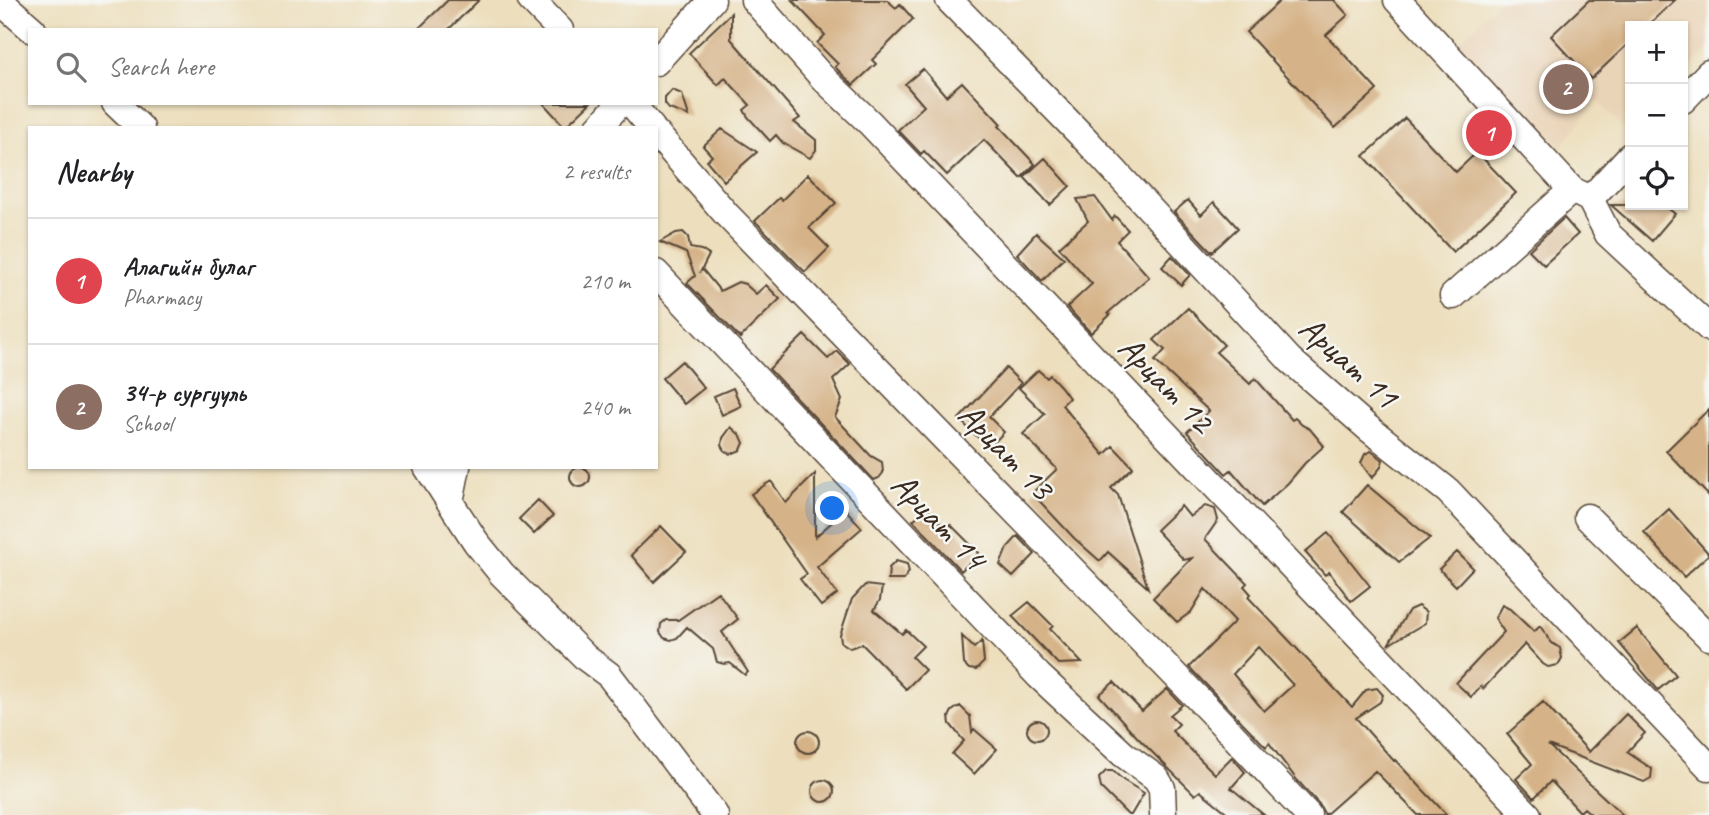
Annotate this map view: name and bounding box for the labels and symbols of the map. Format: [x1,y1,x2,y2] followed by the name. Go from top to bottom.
[1543,61,1589,113] pin: 2
[1466,107,1512,159] pin: 1
[1290,305,1410,420] street label: Арцат 11
[1108,326,1226,445] street label: Арцат 12
[948,393,1065,511] street label: Арцат 13
[881,463,999,582] street label: Арцат 14
[815,491,849,525] your location

